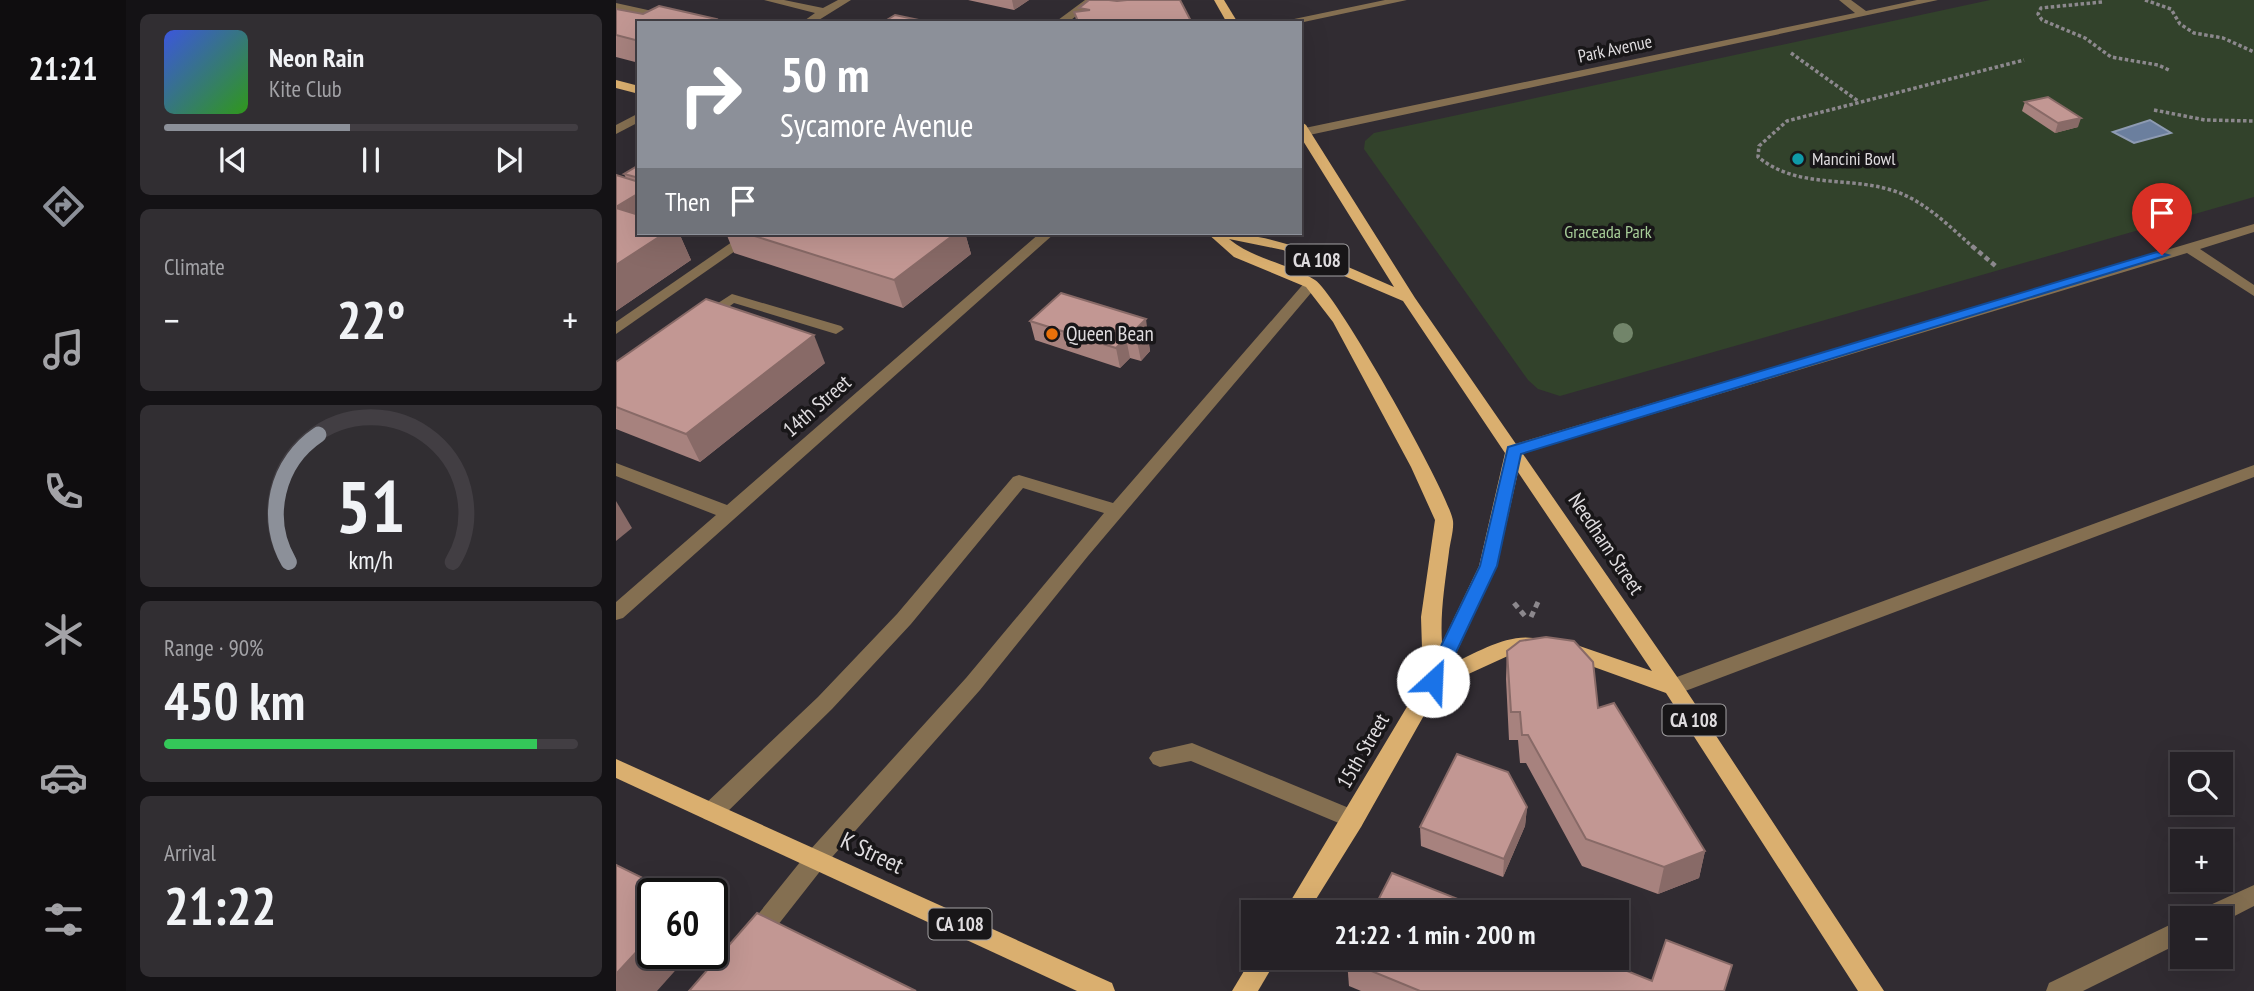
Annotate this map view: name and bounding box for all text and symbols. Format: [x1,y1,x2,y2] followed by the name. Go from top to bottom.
[1576,29,1654,68] street label: Park Avenue
[269,41,364,74] text: Neon Rain
[780,42,869,106] text: 50 m
[28,47,98,89] text: 21:21
[665,49,756,140] icon: right
[269,74,342,103] text: Kite Club
[780,104,973,146] text: Sycamore Avenue
[214,141,252,179] icon: previous
[352,141,390,179] icon: pause
[490,141,528,179] icon: next
[1812,147,1896,170] place label: Mancini Bowl
[1790,151,1806,167] marker: Mancini Bowl
[39,182,88,231] icon: directions
[724,182,762,220] icon: arrive
[2132,183,2192,255] pin
[665,185,710,218] text: Then
[2143,194,2181,232] icon: arrive
[1564,220,1652,243] park label: Graceada Park
[1286,244,1348,276] road number: CA 108
[164,252,225,281] text: Climate
[337,286,405,353] text: 22°
[164,295,180,344] text: −
[562,295,578,344] text: +
[1066,320,1154,347] place label: Queen Bean
[39,325,88,374] icon: music
[1044,326,1060,342] marker: Queen Bean
[777,368,857,443] street label: 14th Street
[336,458,406,552] text: 51
[39,467,88,516] icon: phone
[1563,488,1650,600] street label: Needham Street
[349,543,393,575] text: km/h
[39,610,88,659] icon: climate
[164,633,264,662] text: Range · 90%
[1396,644,1470,718] position arrow
[164,667,305,734] text: 450 km
[1662,705,1726,736] road number: CA 108
[1330,708,1395,793] street label: 15th Street
[2170,752,2233,969] map controls
[2170,752,2233,815] button: search
[39,753,88,802] icon: car
[836,825,909,881] street label: K Street
[2170,829,2233,892] button: +
[164,838,216,867] text: Arrival
[164,872,276,939] text: 21:22
[637,878,728,969] speed limit sign: 60
[39,895,88,944] icon: filters
[2170,906,2233,969] button: −
[928,908,992,940] road number: CA 108
[1335,918,1535,951] text: 21:22 · 1 min · 200 m

